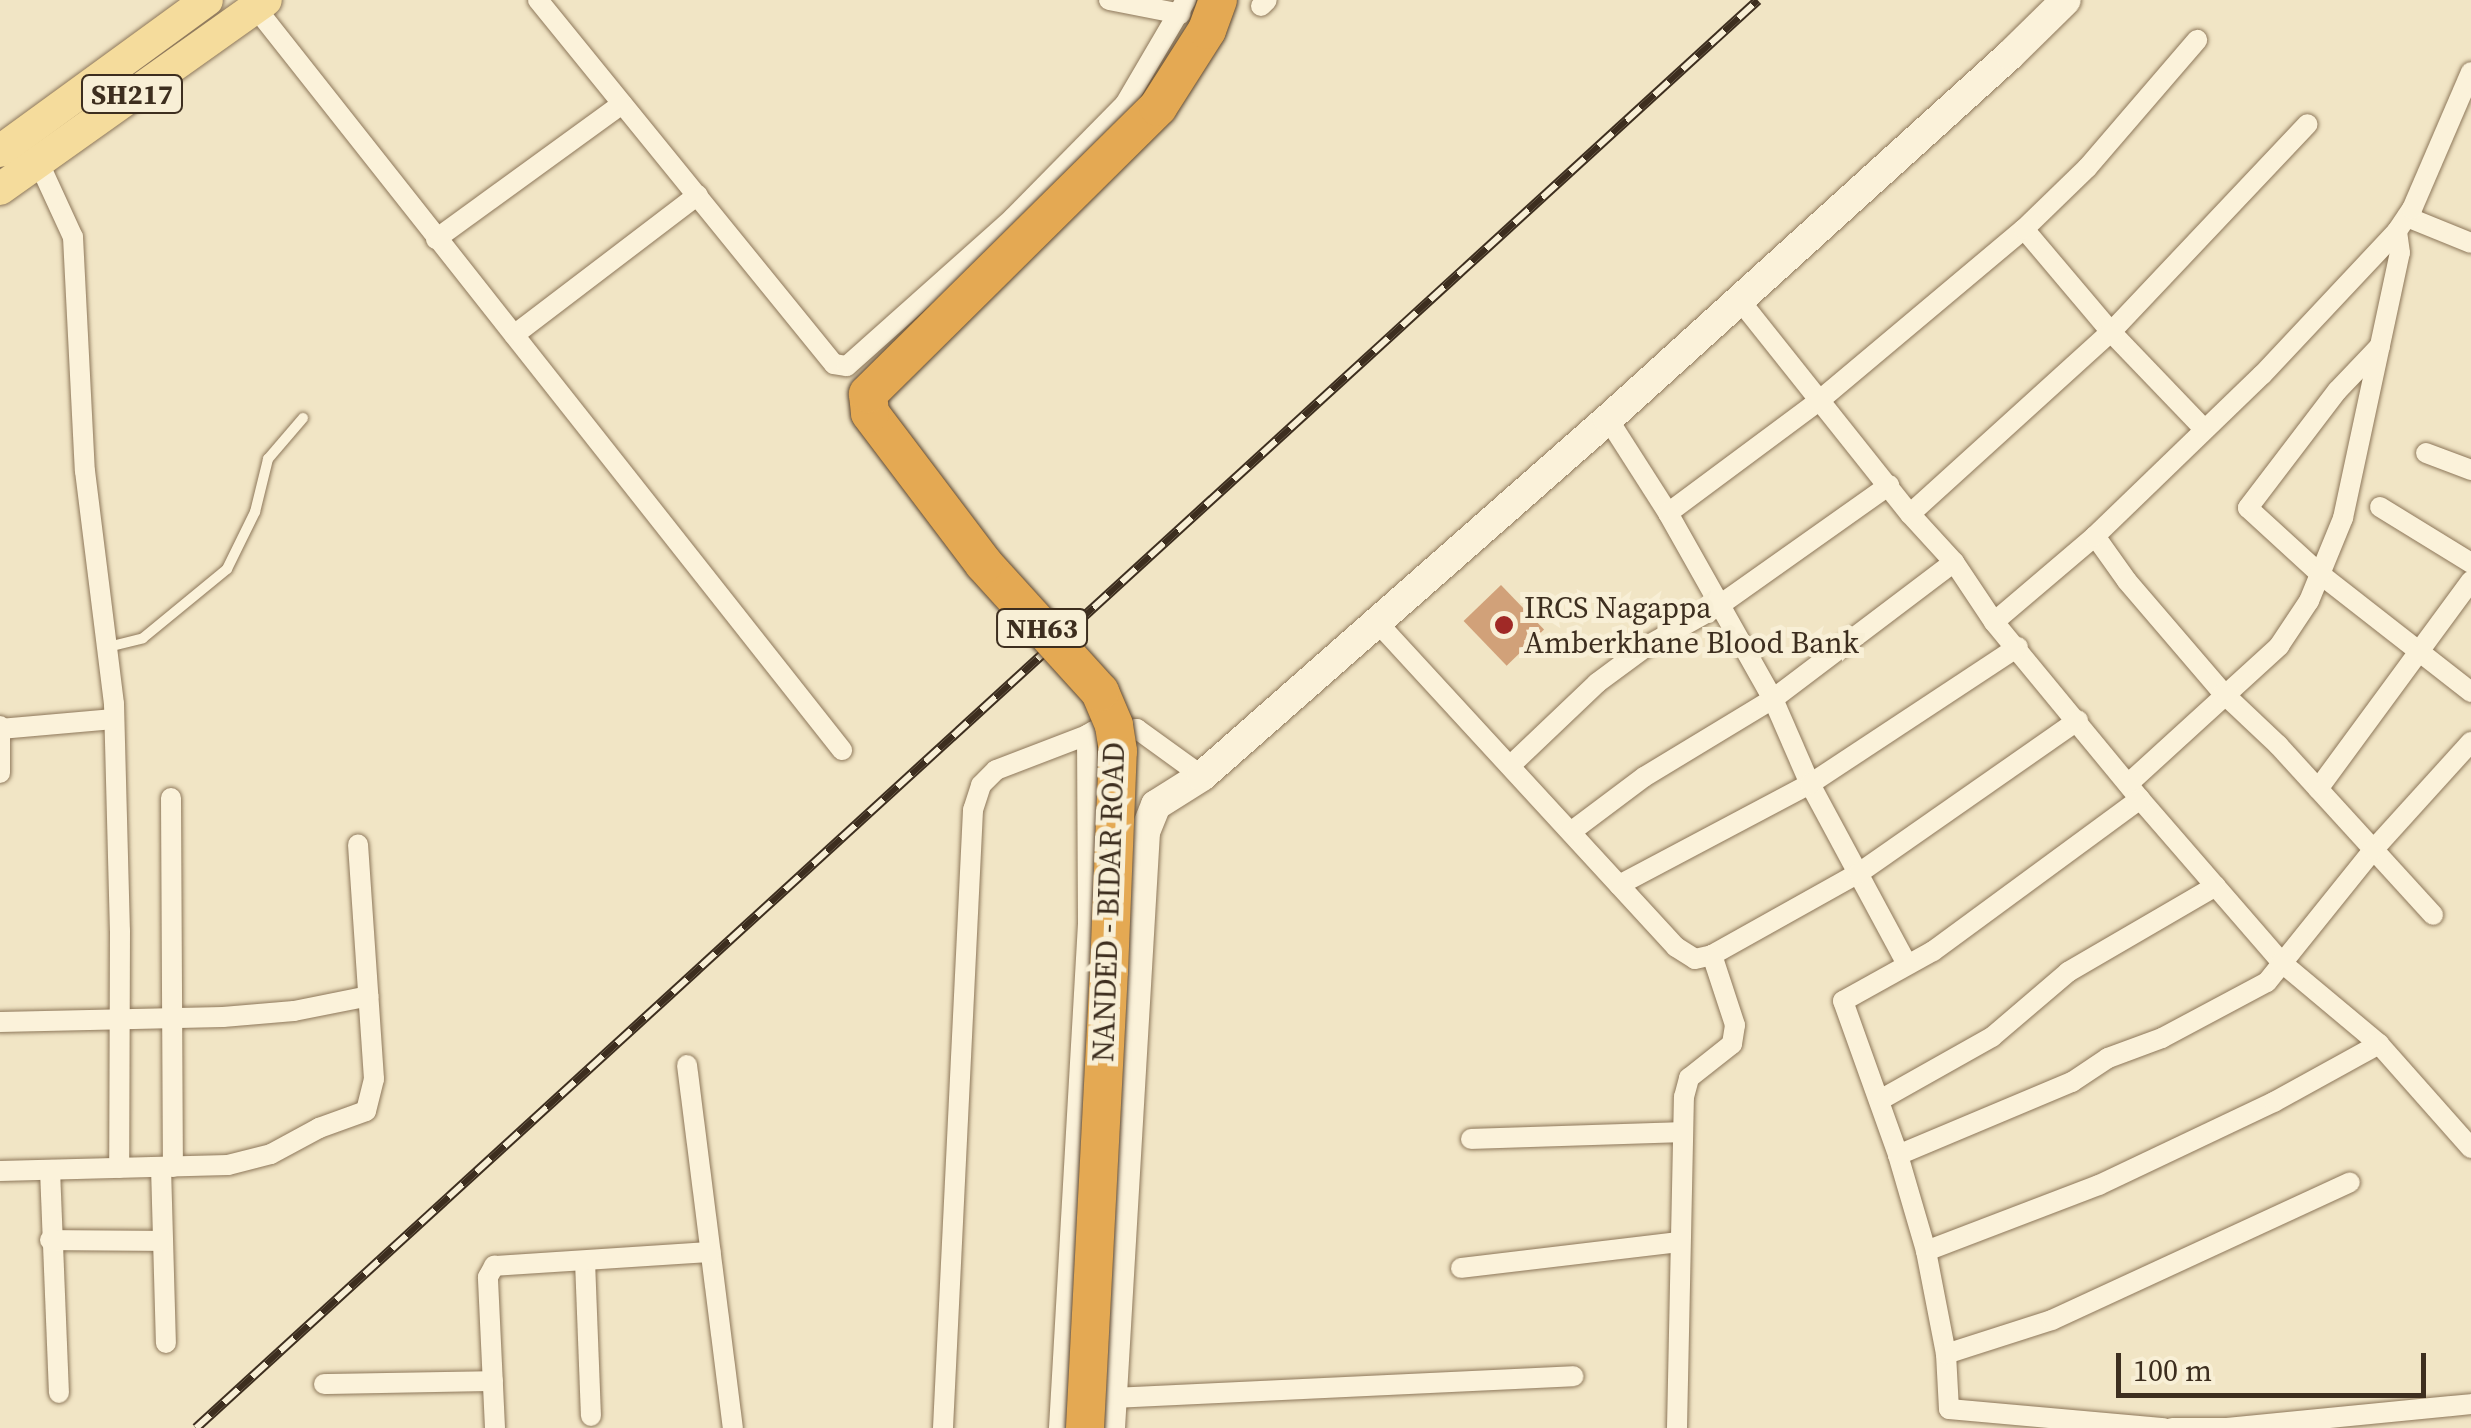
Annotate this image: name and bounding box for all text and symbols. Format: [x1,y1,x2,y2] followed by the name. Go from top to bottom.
[80,71,184,117] road number: SH217
[1524,590,1859,660] place label: IRCS Nagappa Amberkhane Blood Bank
[994,605,1090,651] road number: NH63
[1493,614,1515,636] marker: IRCS Nagappa Amberkhane Blood Bank
[1085,741,1133,1063] street label: NANDED - BIDAR ROAD
[2121,1333,2431,1395] scale bar
[2133,1350,2212,1391] text: 100 m

